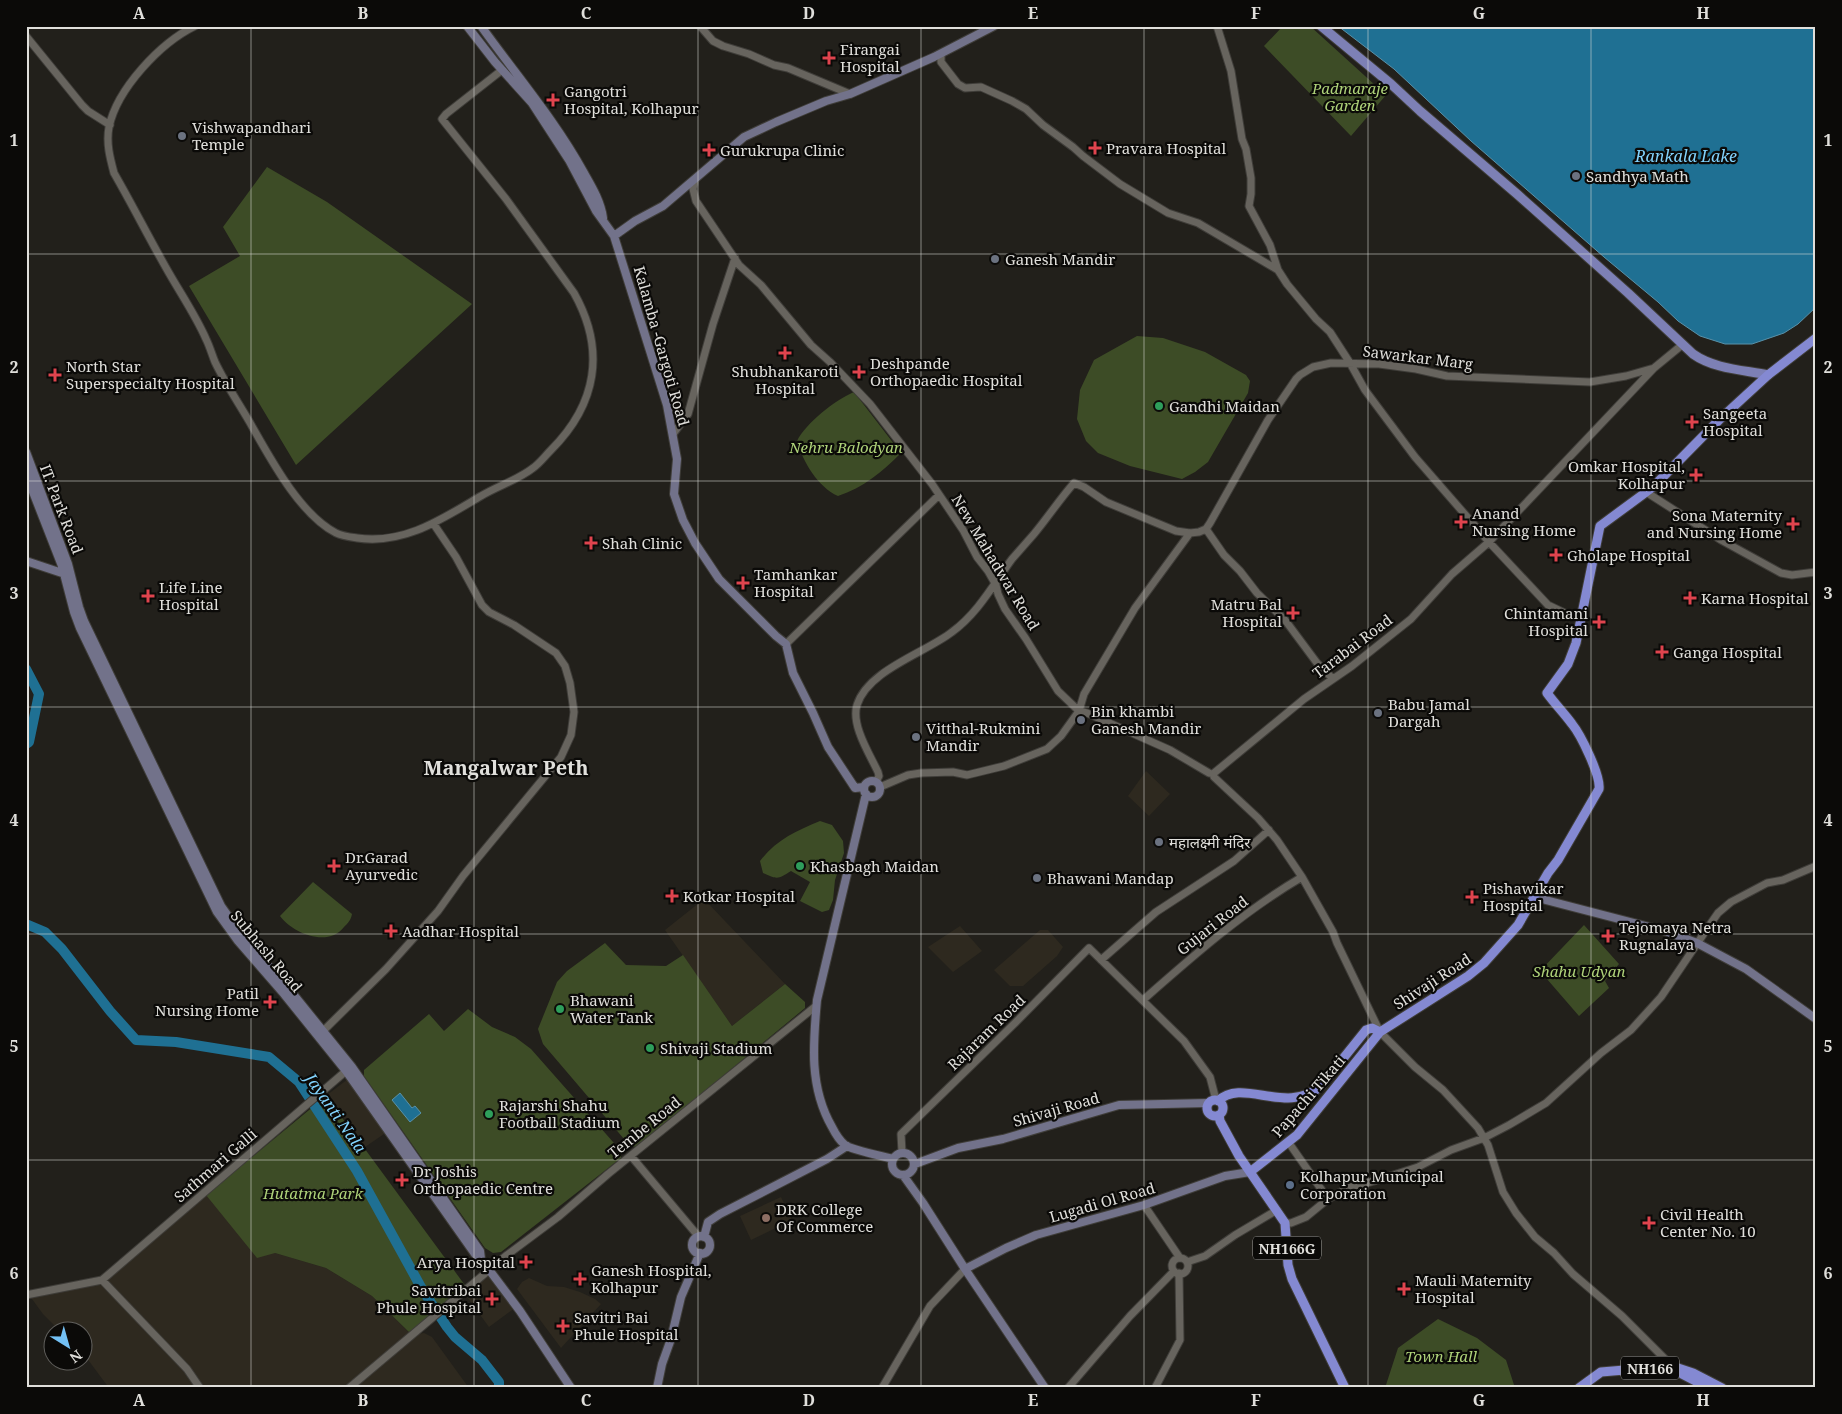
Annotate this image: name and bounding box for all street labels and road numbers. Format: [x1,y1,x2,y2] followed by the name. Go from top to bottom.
[630,264,694,428] street label: Kalamba -Gargoti Road
[1362,340,1474,374] street label: Sawarkar Marg
[36,461,88,557] street label: IT. Park Road
[948,491,1044,633] street label: New Mahadwar Road
[1308,609,1396,683] street label: Tarabai Road
[1172,891,1252,959] street label: Gujari Road
[227,906,307,996] street label: Subhash Road
[1389,948,1475,1014] street label: Shivaji Road
[943,990,1029,1074] street label: Rajaram Road
[1267,1051,1349,1141] street label: Papachi Tikati
[1010,1087,1102,1131] street label: Shivaji Road
[604,1092,684,1162] street label: Tembe Road
[170,1124,261,1206] street label: Sathmari Galli
[1047,1177,1157,1227] street label: Lugadi Ol Road
[1253,1236,1321,1260] road number: NH166G
[1621,1356,1679,1380] road number: NH166

